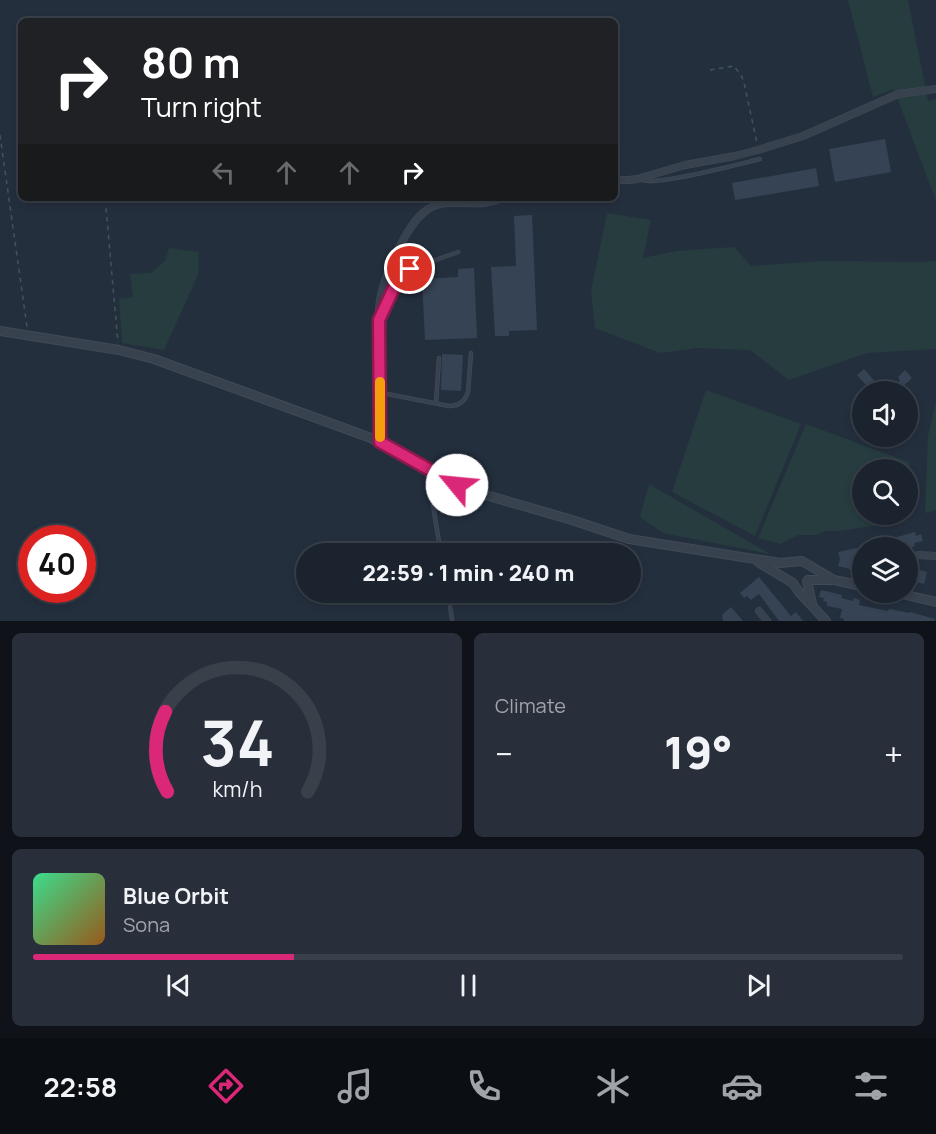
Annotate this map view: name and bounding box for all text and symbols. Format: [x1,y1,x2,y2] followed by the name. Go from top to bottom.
[141,33,241,91] text: 80 m
[42,42,120,120] icon: right
[141,88,262,125] text: Turn right
[207,156,240,189] icon: left
[270,156,303,189] icon: ahead
[333,156,366,189] icon: ahead
[396,156,429,189] icon: right
[384,243,435,294] pin
[393,252,426,285] icon: arrive
[852,381,918,603] map controls
[852,381,918,447] button: sound
[425,453,489,517] position arrow
[852,459,918,525] button: search
[18,525,96,603] speed limit sign: 40
[852,537,918,603] button: layers
[363,558,574,588] text: 22:59 · 1 min · 240 m
[495,692,566,719] text: Climate
[200,699,274,785] text: 34
[664,721,733,783] text: 19°
[495,731,513,776] text: −
[884,731,903,776] text: +
[212,774,262,803] text: km/h
[123,881,229,911] text: Blue Orbit
[123,911,170,938] text: Sona
[162,969,195,1002] icon: previous
[452,969,485,1002] icon: pause
[742,969,775,1002] icon: next
[205,1065,247,1107] icon: directions
[334,1065,376,1107] icon: music
[463,1065,505,1107] icon: phone
[592,1065,634,1107] icon: climate
[721,1065,763,1107] icon: car
[850,1065,892,1107] icon: filters
[44,1068,117,1105] text: 22:58

